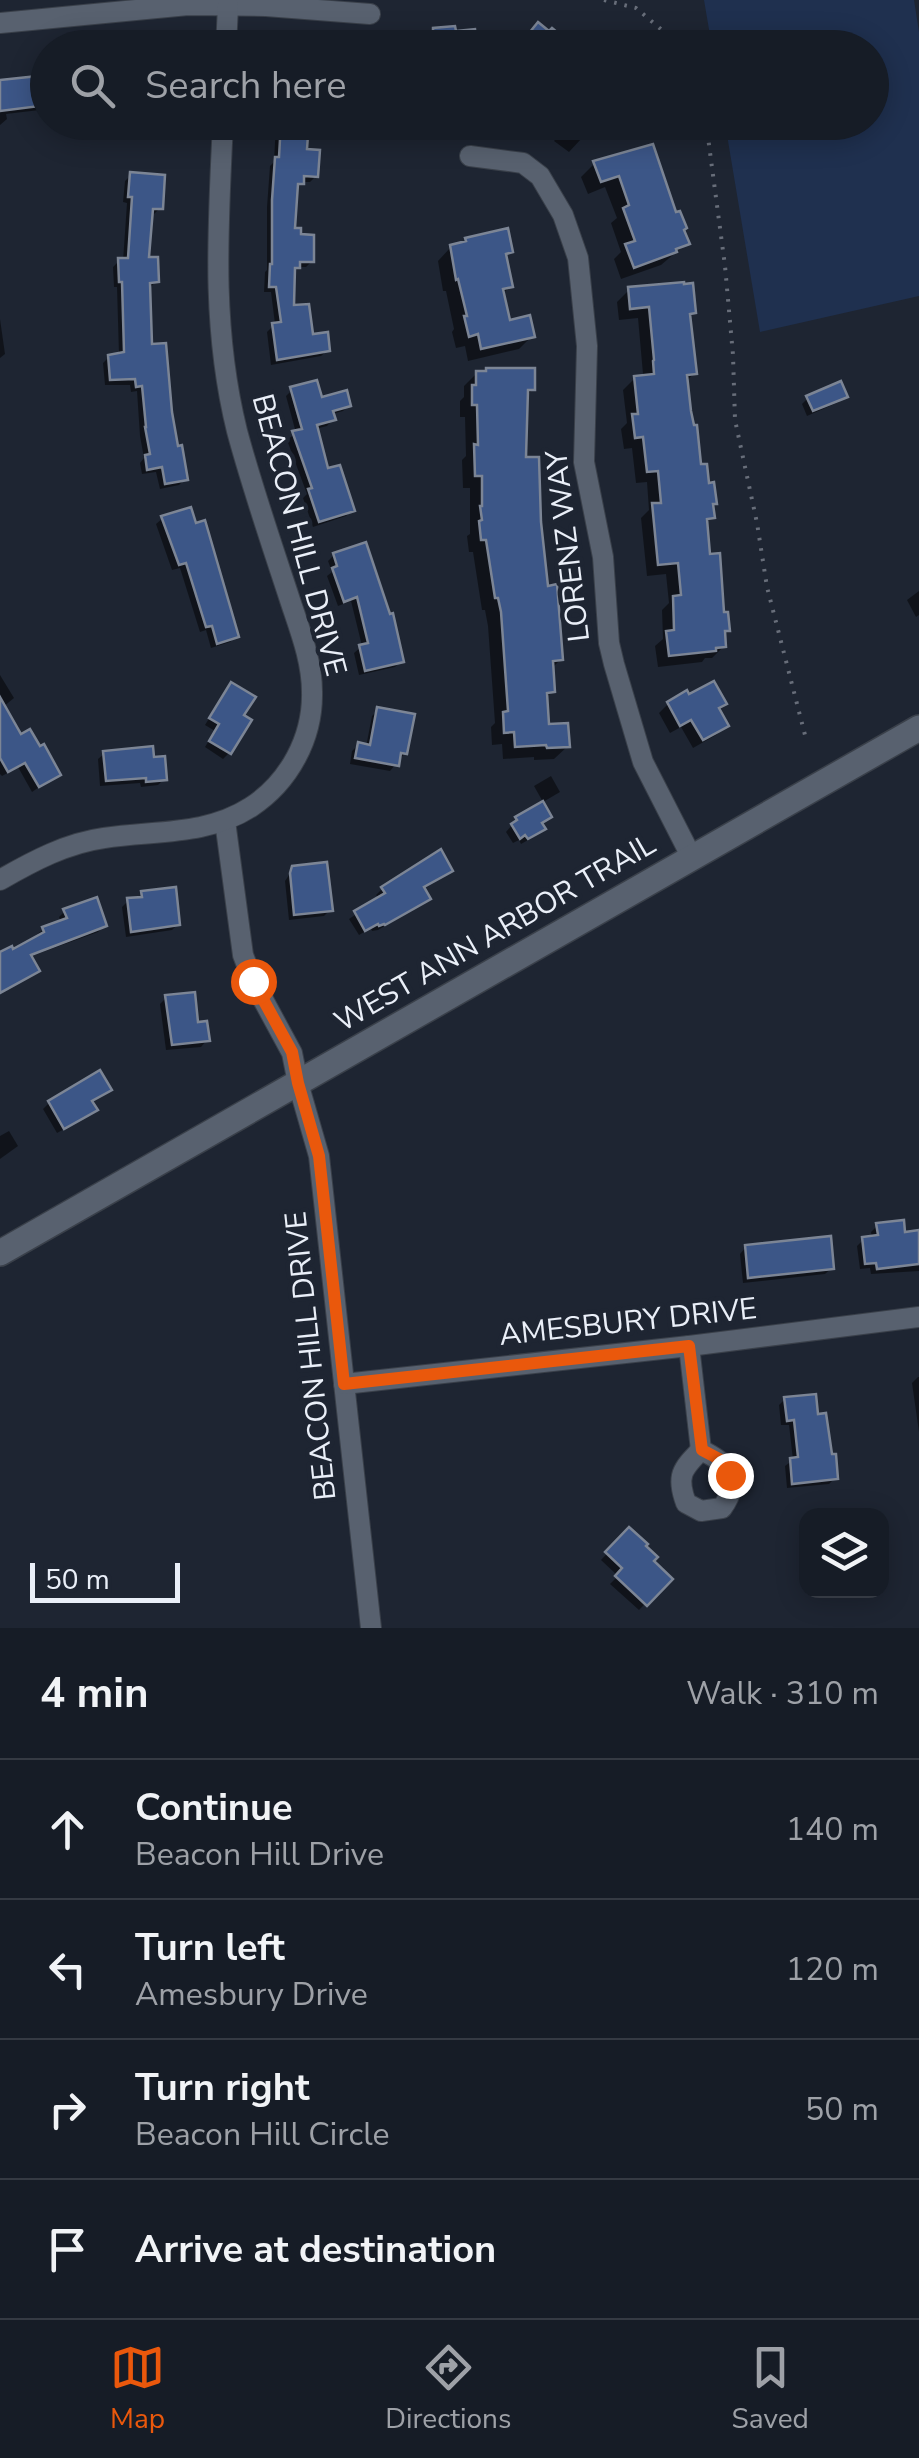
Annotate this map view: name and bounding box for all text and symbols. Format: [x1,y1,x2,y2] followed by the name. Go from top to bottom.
[30,30,889,140] search box
[65,58,120,113] icon: search
[145,60,346,111] text: Search here
[242,389,356,681] street label: BEACON HILL DRIVE
[536,447,600,644] street label: LORENZ WAY
[327,824,663,1042] street label: WEST ANN ARBOR TRAIL
[231,959,277,1005] route start
[275,1210,347,1502] street label: BEACON HILL DRIVE
[497,1288,759,1356] street label: AMESBURY DRIVE
[708,1453,754,1499] route end
[799,1508,889,1598] map controls
[799,1508,889,1598] button: layers
[30,1558,180,1602] scale bar
[45,1561,110,1599] text: 50 m
[40,1665,149,1722] text: 4 min
[686,1672,879,1715] text: Walk · 310 m
[135,1782,293,1833] text: Continue
[40,1802,95,1857] icon: ahead
[786,1808,879,1851] text: 140 m
[135,1833,384,1876] text: Beacon Hill Drive
[135,1922,285,1973] text: Turn left
[40,1942,95,1997] icon: left
[786,1948,879,1991] text: 120 m
[135,1973,368,2016] text: Amesbury Drive
[135,2062,310,2113] text: Turn right
[40,2082,95,2137] icon: right
[805,2088,879,2131] text: 50 m
[135,2113,390,2156] text: Beacon Hill Circle
[40,2222,95,2277] icon: arrive
[135,2224,496,2275] text: Arrive at destination
[110,2340,165,2438] tab: Map
[385,2340,511,2438] tab: Directions
[732,2340,809,2438] tab: Saved

